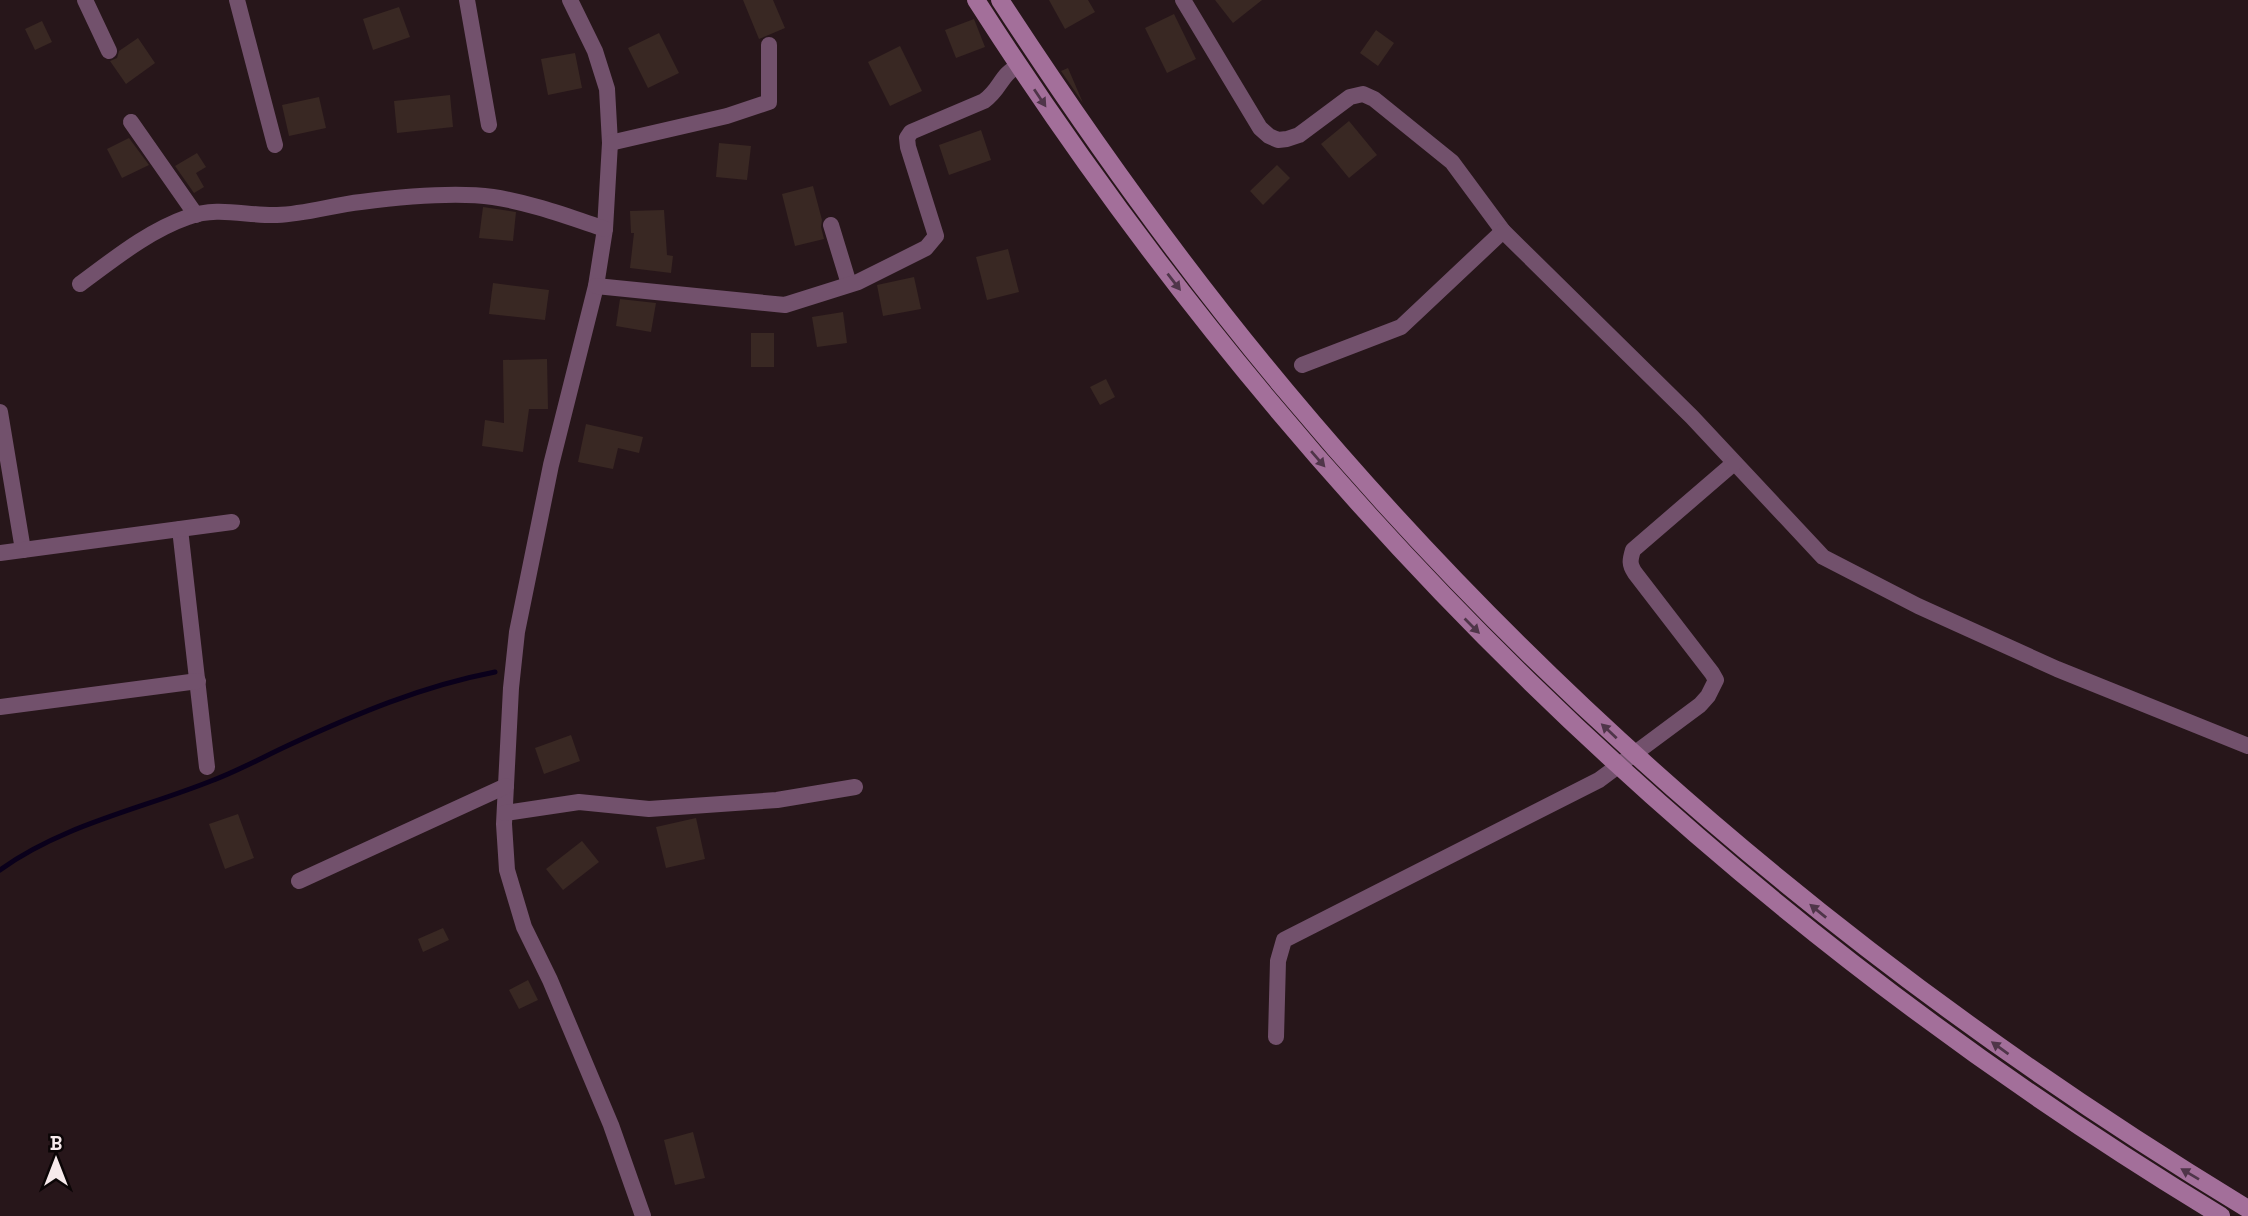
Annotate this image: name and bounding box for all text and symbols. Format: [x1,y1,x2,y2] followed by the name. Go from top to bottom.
[1034,88,1047,108] one-way arrow
[1166,273,1181,291] one-way arrow
[1310,450,1325,467] one-way arrow
[1463,617,1480,633] one-way arrow
[1601,723,1618,739] one-way arrow
[1810,904,1828,919] one-way arrow
[1991,1041,2009,1055] one-way arrow
[21,1125,91,1195] north arrow
[50,1131,62,1156] text: B
[2180,1167,2199,1180] one-way arrow

